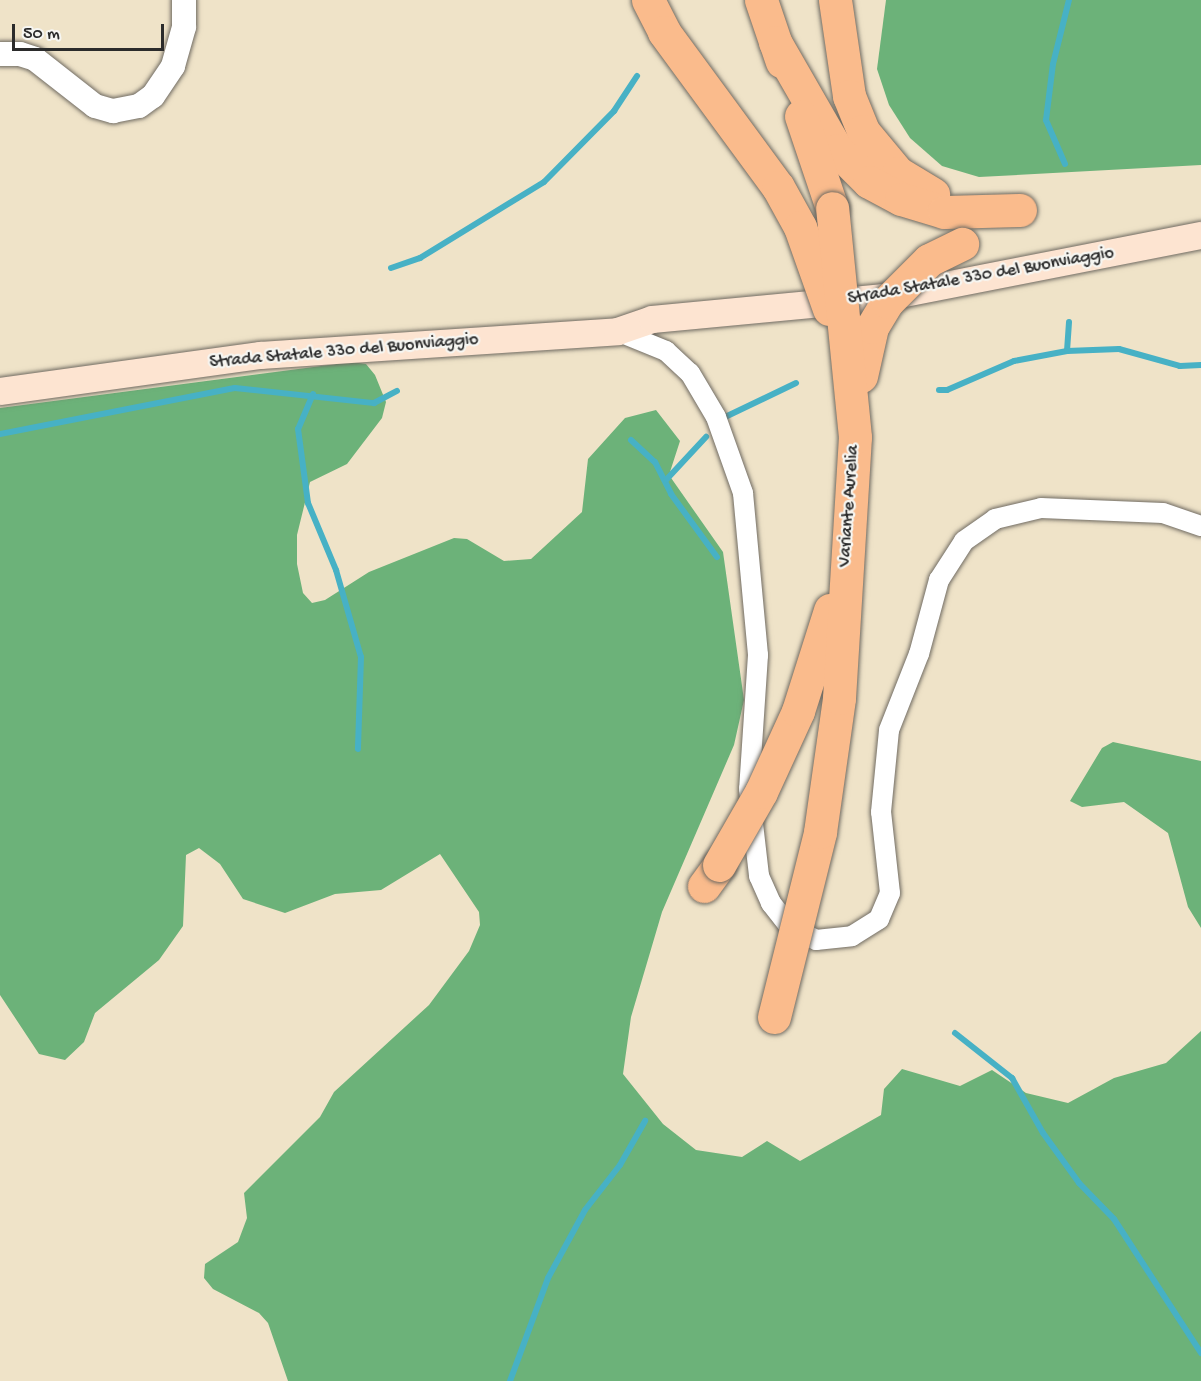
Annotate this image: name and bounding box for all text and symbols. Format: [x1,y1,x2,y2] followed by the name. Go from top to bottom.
[15,12,166,50] scale bar
[23,24,60,45] text: 50 m
[846,243,1116,311] street label: Strada Statale 330 del Buonviaggio
[209,329,479,375] street label: Strada Statale 330 del Buonviaggio
[835,444,865,568] street label: Variante Aurelia

